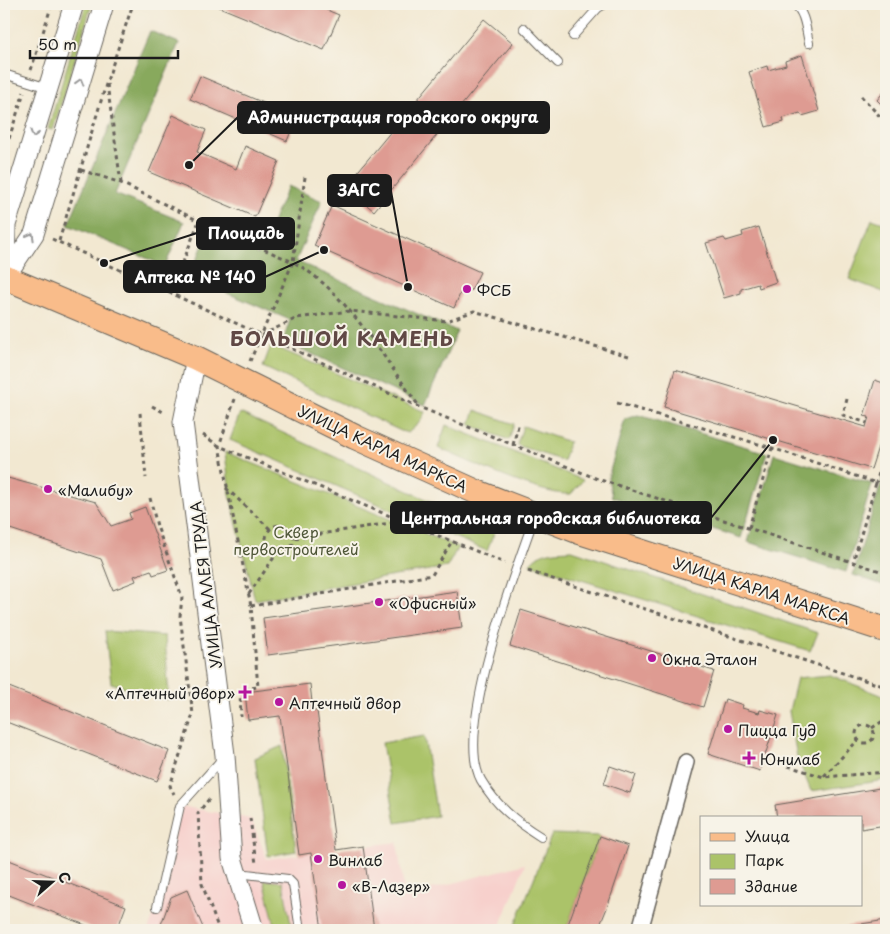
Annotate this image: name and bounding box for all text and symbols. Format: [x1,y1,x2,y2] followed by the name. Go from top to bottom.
[30,28,178,60] scale bar
[38,32,77,55] text: 50 m
[74,78,84,86] one-way arrow
[238,102,549,133] callout: Администрация городского округа
[247,104,539,128] text: Администрация городского округа
[29,129,39,138] one-way arrow
[328,175,391,206] callout: ЗАГС
[337,177,380,201] text: ЗАГС
[197,218,294,249] callout: Площадь
[208,220,284,244] text: Площадь
[25,233,35,242] one-way arrow
[124,261,265,292] callout: Аптека № 140
[134,264,256,288] text: Аптека № 140
[477,278,511,301] place label: ФСБ
[461,283,473,295] marker: ФСБ
[230,323,454,353] district label: БОЛЬШОЙ КАМЕНЬ
[295,399,471,497] street label: УЛИЦА КАРЛА МАРКСА
[58,478,134,501] place label: «Малибу»
[42,483,54,495] marker: «Малибу»
[183,500,227,670] street label: УЛИЦА АЛЛЕЯ ТРУДА
[391,502,711,533] callout: Центральная городская библиотека
[401,505,701,529] text: Центральная городская библиотека
[233,520,359,560] park label: Сквер первостроителей
[671,551,853,629] street label: УЛИЦА КАРЛА МАРКСА
[389,591,477,614] place label: «Офисный»
[373,596,385,608] marker: «Офисный»
[662,647,757,670] place label: Окна Эталон
[646,652,658,664] marker: Окна Эталон
[105,681,235,704] place label: «Аптечный двор»
[239,686,251,698] marker: «Аптечный двор»
[289,691,401,714] place label: Аптечный двор
[273,696,285,708] marker: Аптечный двор
[738,718,816,741] place label: Пицца Гуд
[722,723,734,735] marker: Пицца Гуд
[760,747,820,770] place label: Юнилаб
[742,751,756,765] marker: Юнилаб
[700,816,862,906] legend
[745,824,790,847] text: Улица
[328,848,382,871] place label: Винлаб
[745,848,784,871] text: Парк
[312,853,324,865] marker: Винлаб
[28,856,78,906] north arrow
[53,869,76,886] text: С
[352,874,431,897] place label: «В-Лазер»
[745,874,798,897] text: Здание
[336,879,348,891] marker: «В-Лазер»

